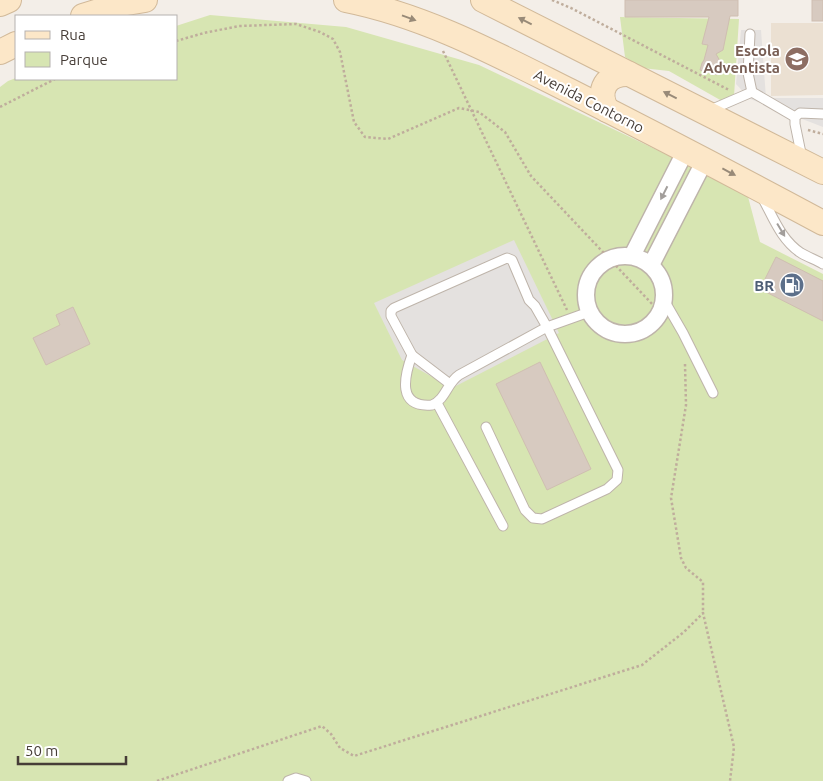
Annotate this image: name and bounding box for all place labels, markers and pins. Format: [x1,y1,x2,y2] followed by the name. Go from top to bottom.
[703,42,780,76] place label: Escola Adventista
[784,46,810,72] school or university icon: Escola Adventista
[779,272,805,298] fuel station icon: BR
[754,277,774,294] place label: BR

